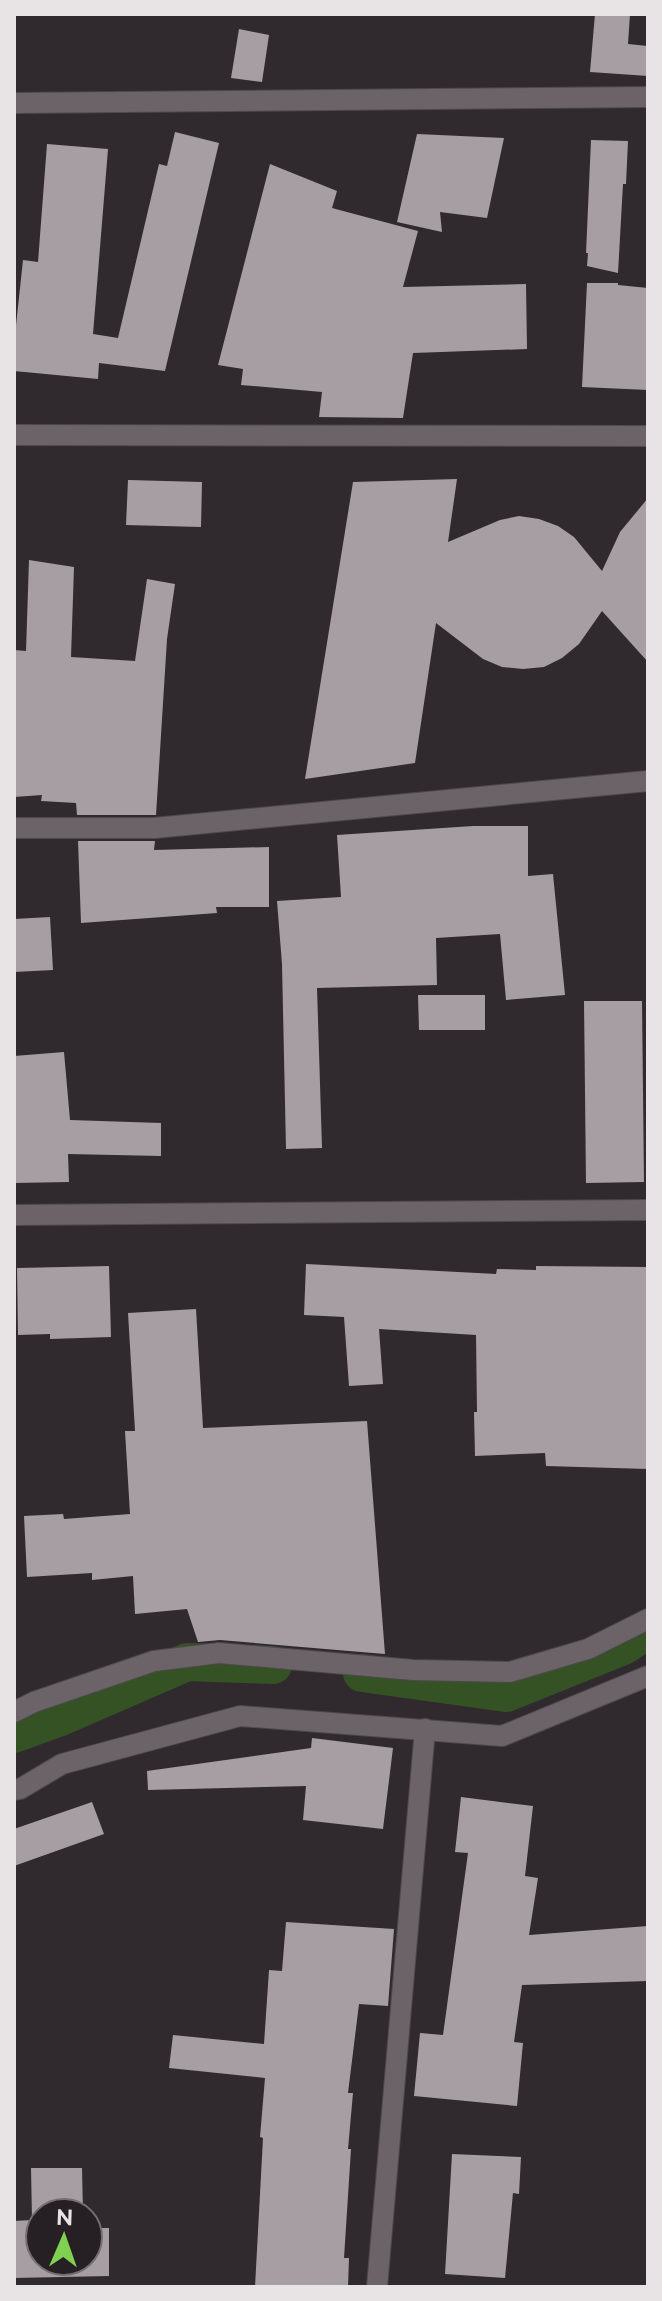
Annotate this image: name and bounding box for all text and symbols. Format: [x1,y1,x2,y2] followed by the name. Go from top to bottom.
[24,2197,104,2277] north arrow
[56,2204,74,2230] text: N

